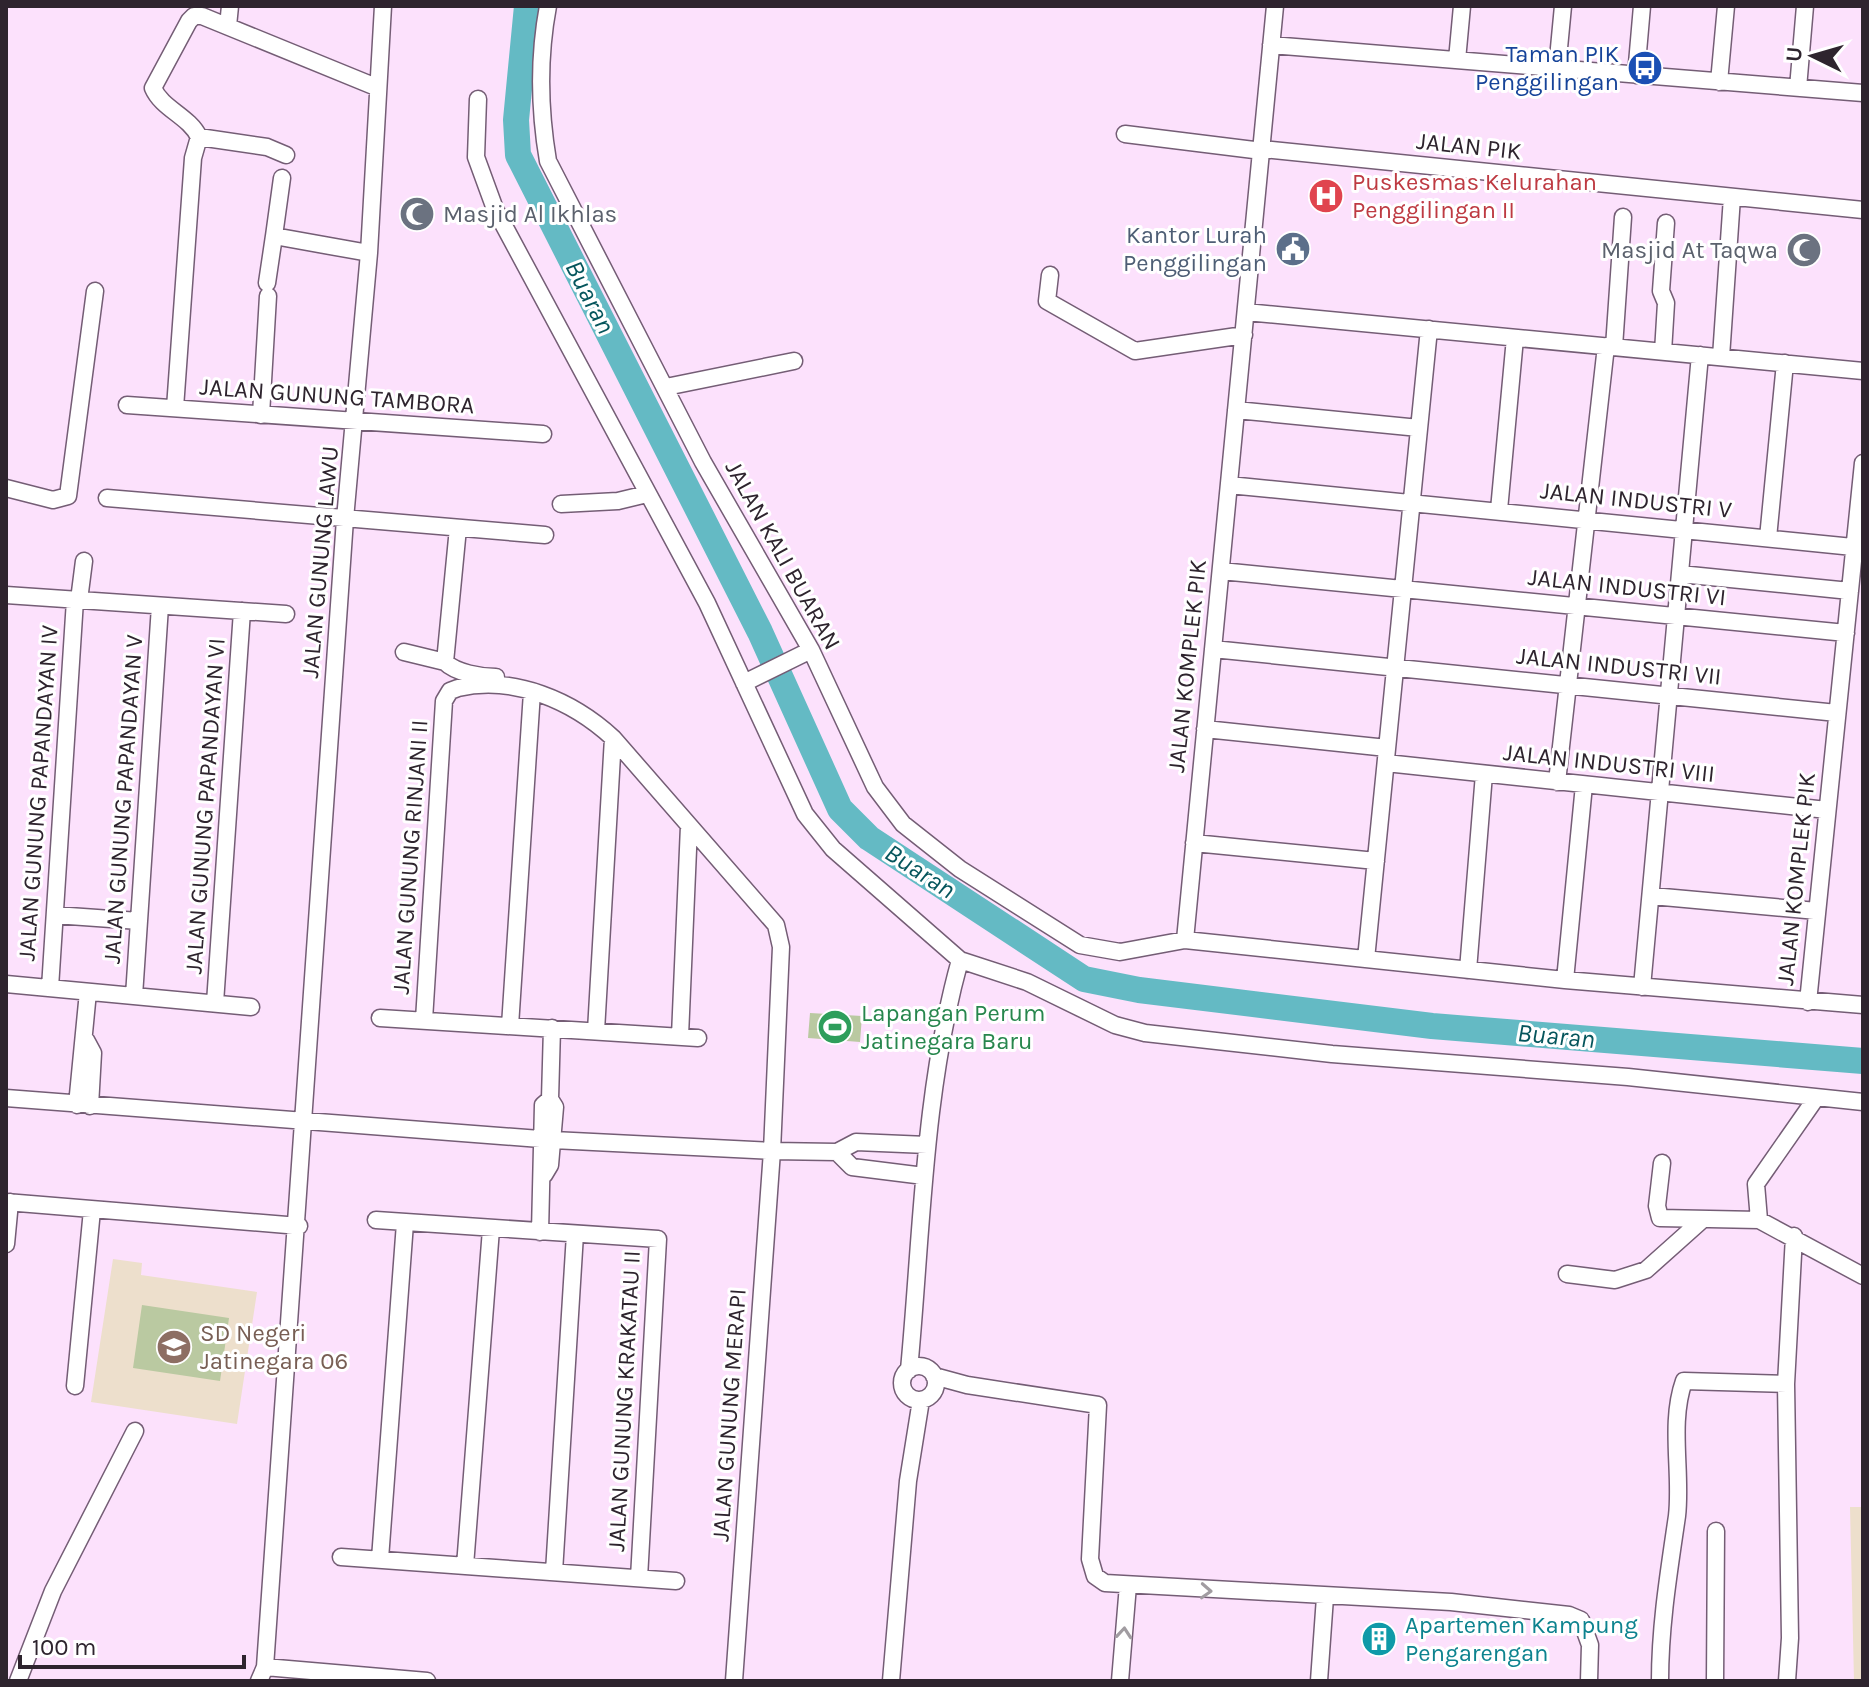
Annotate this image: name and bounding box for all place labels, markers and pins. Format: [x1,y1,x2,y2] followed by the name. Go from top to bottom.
[1475,40,1619,96] place label: Taman PIK Penggilingan
[1626,49,1664,87] bus stop icon: Taman PIK Penggilingan
[1352,168,1597,224] place label: Puskesmas Kelurahan Penggilingan II
[1307,177,1345,215] hospital icon: Puskesmas Kelurahan Penggilingan II
[398,195,436,233] mosque icon: Masjid Al Ikhlas
[443,200,617,228] place label: Masjid Al Ikhlas
[1123,221,1267,277] place label: Kantor Lurah Penggilingan
[1274,230,1312,268] public building icon: Kantor Lurah Penggilingan
[1785,231,1823,269] mosque icon: Masjid At Taqwa
[1601,236,1778,264] place label: Masjid At Taqwa
[861,999,1045,1055] place label: Lapangan Perum Jatinegara Baru
[816,1008,854,1046] sports icon: Lapangan Perum Jatinegara Baru
[200,1319,348,1375] place label: SD Negeri Jatinegara 06
[155,1328,193,1366] school or university icon: SD Negeri Jatinegara 06
[1405,1611,1638,1667] place label: Apartemen Kampung Pengarengan
[1360,1620,1398,1658] building icon: Apartemen Kampung Pengarengan

